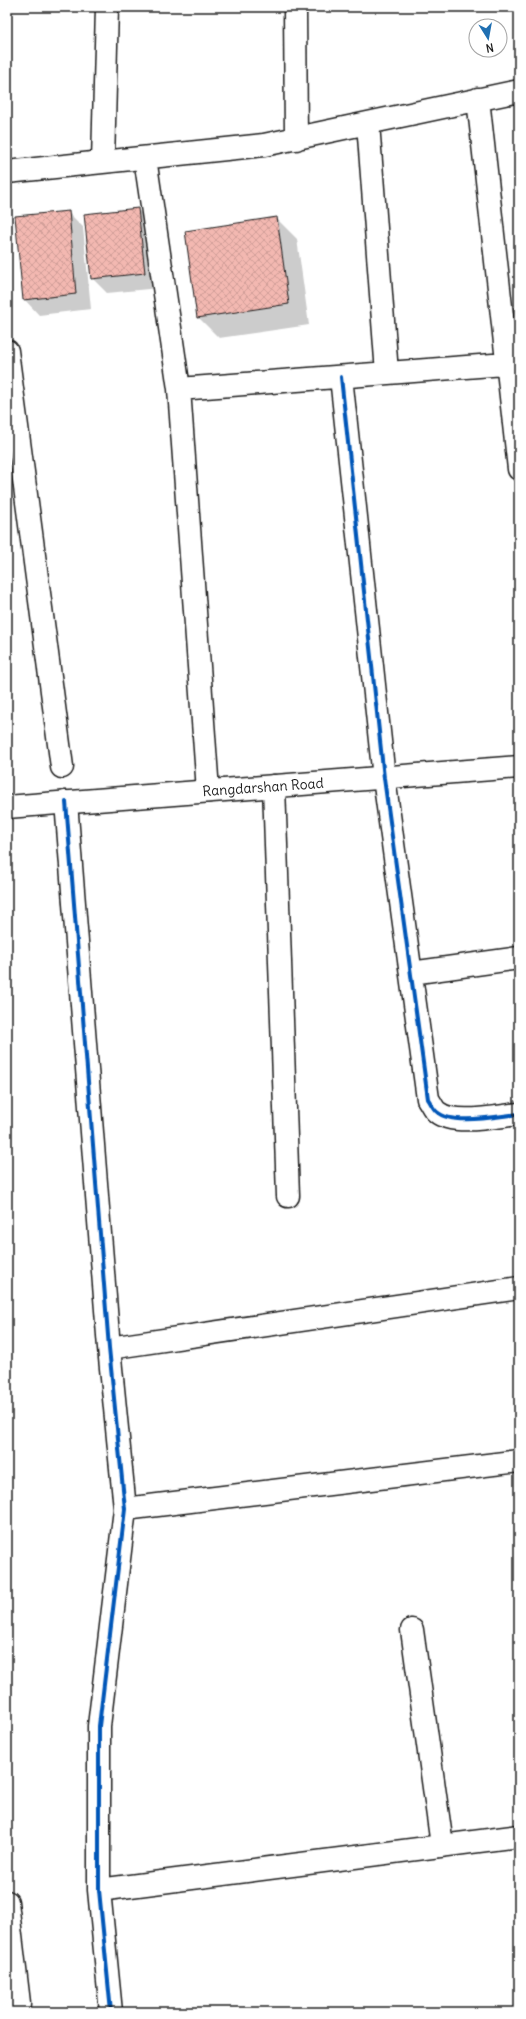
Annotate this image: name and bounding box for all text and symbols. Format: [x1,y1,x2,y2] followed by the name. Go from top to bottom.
[468,18,508,58] north arrow
[485,40,495,55] text: N
[202,774,324,800] street label: Rangdarshan Road

